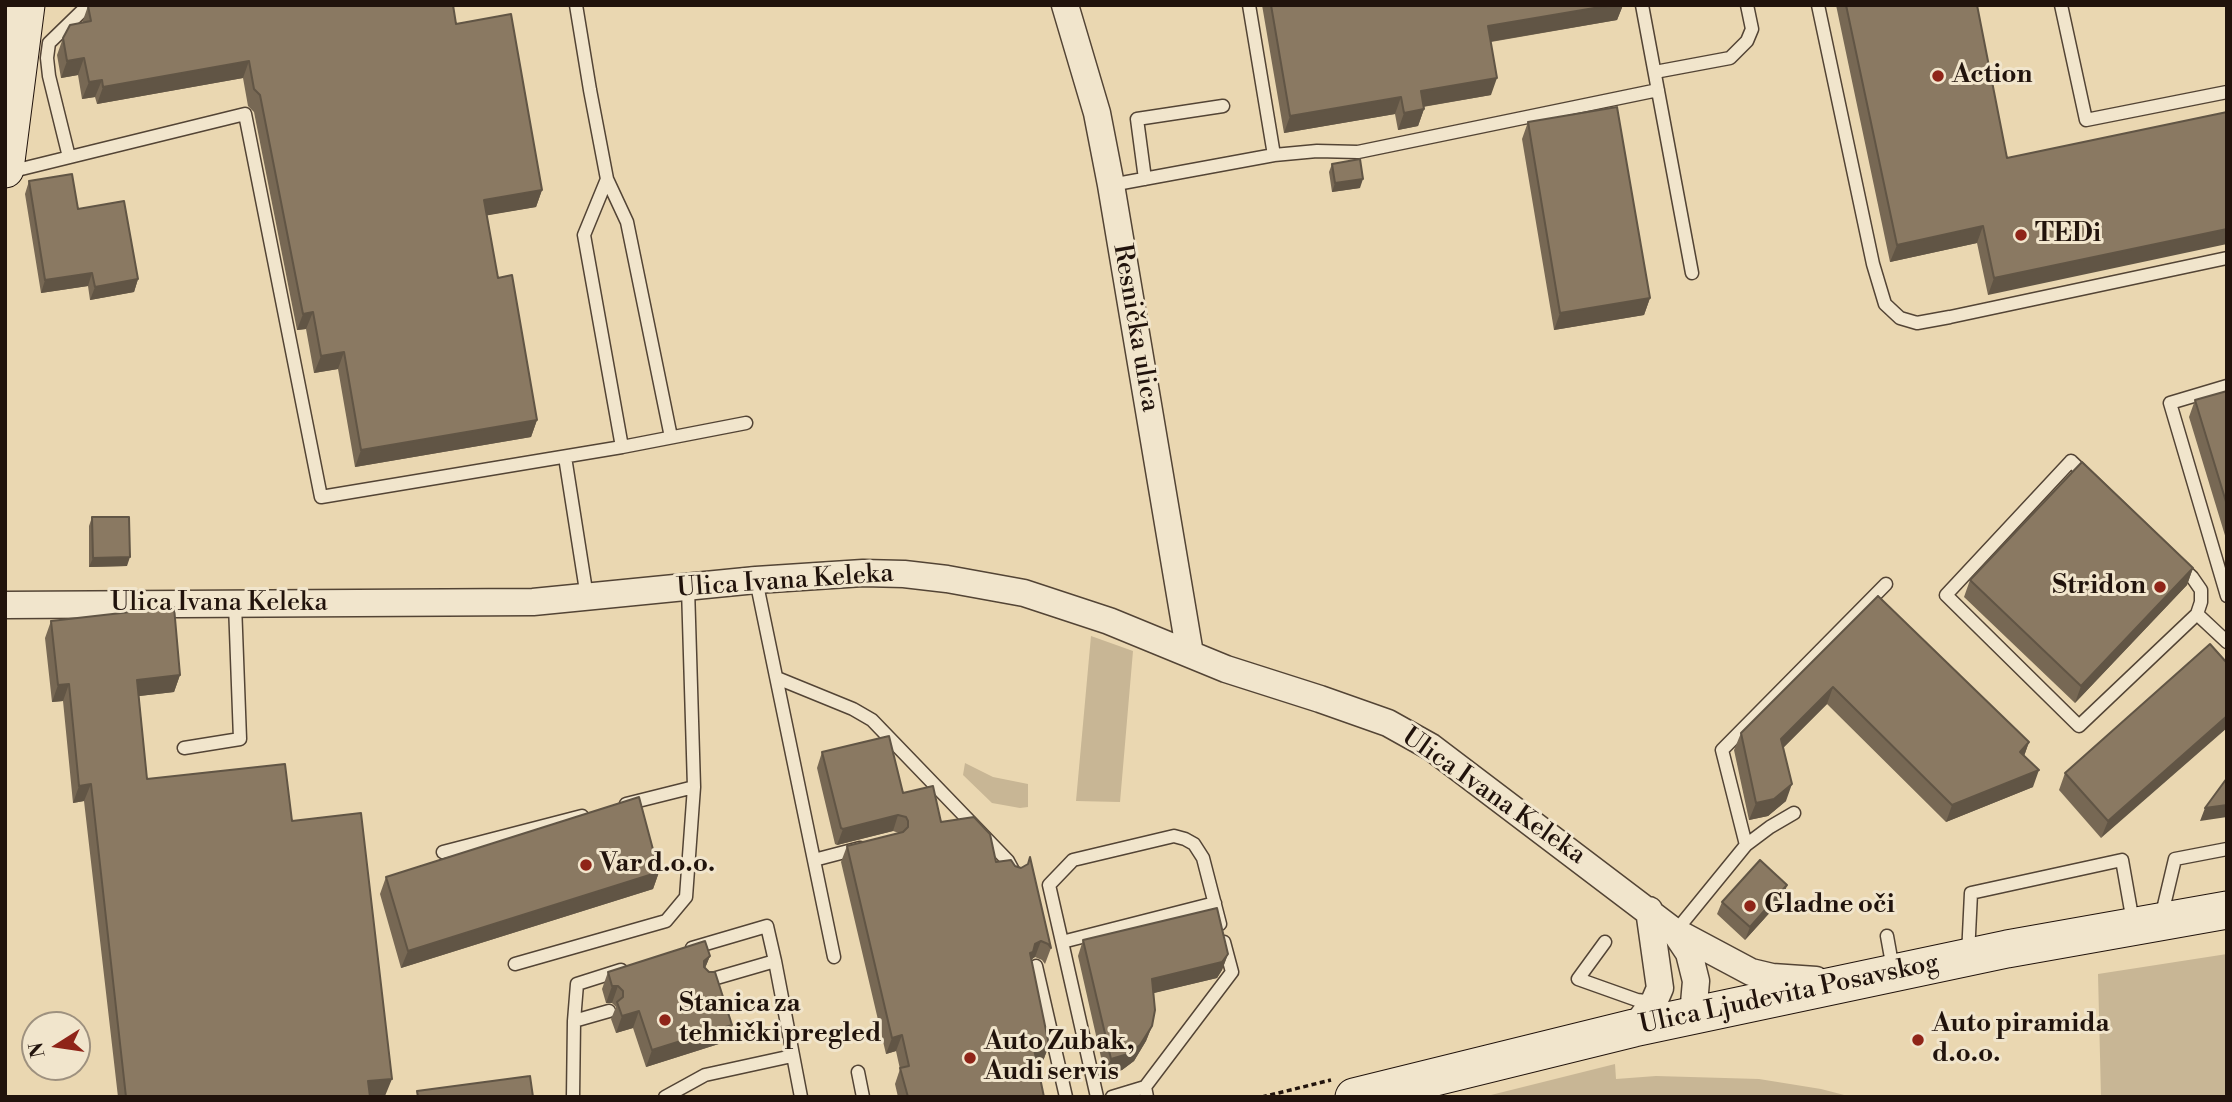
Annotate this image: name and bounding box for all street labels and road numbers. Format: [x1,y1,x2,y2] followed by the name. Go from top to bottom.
[1105,242,1165,414] street label: Resnička ulica
[676,559,894,605] street label: Ulica Ivana Keleka
[110,588,328,620] street label: Ulica Ivana Keleka
[1395,722,1591,872] street label: Ulica Ivana Keleka
[1636,948,1942,1042] street label: Ulica Ljudevita Posavskog

